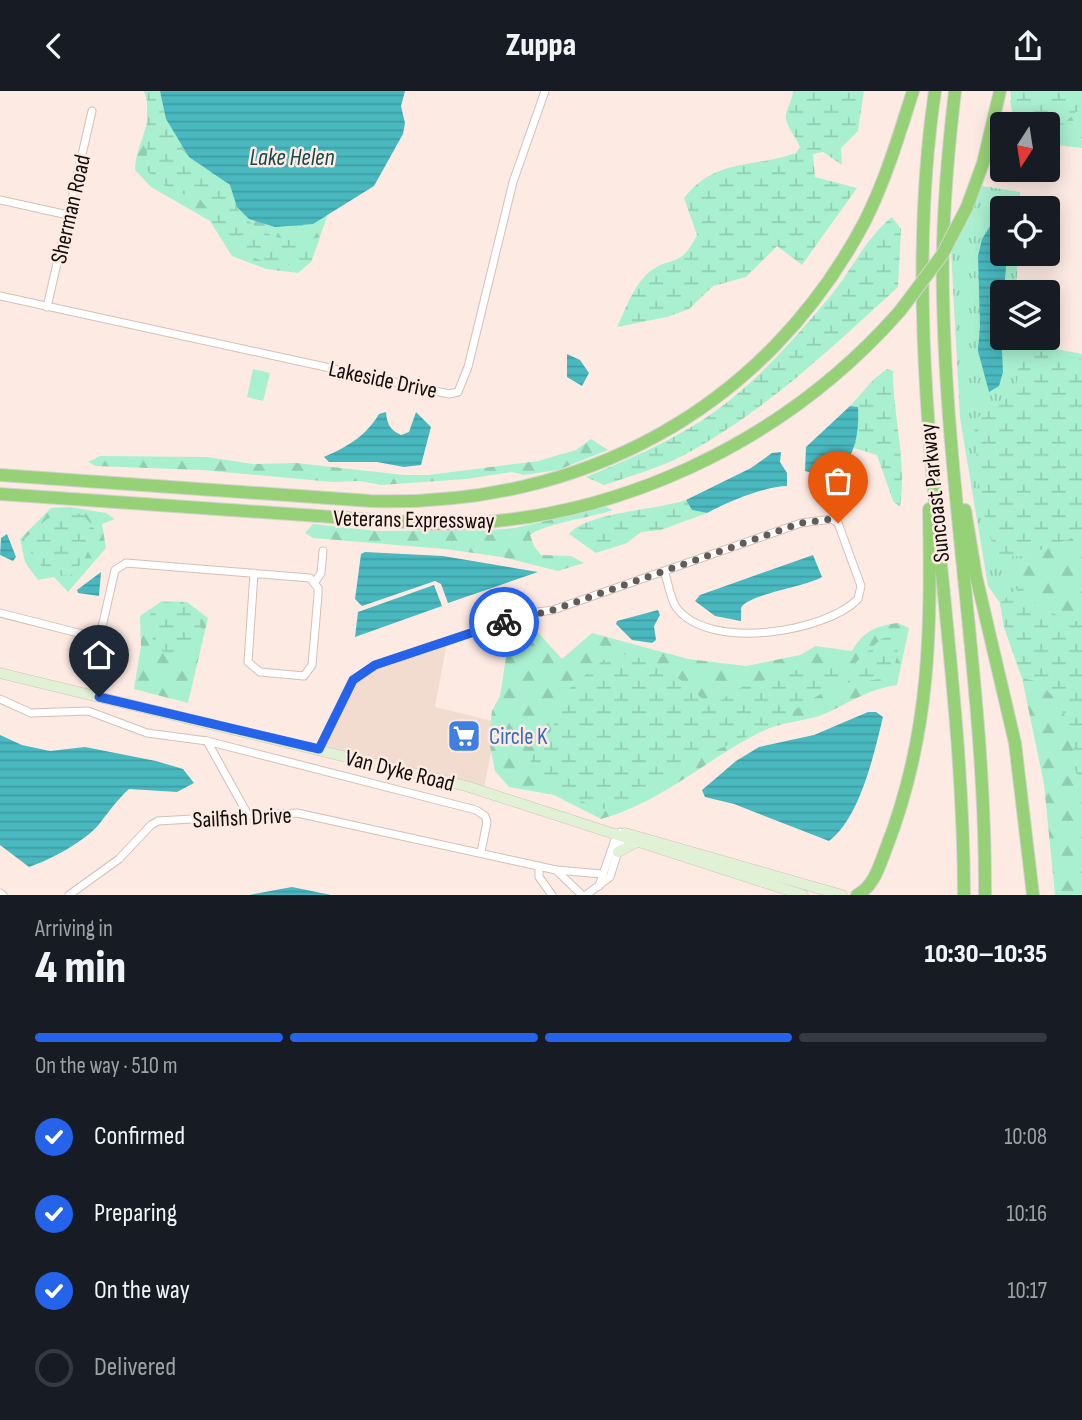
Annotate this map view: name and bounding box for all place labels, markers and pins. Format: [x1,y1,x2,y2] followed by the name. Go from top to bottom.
[808,451,868,523] pin
[69,625,129,697] pin
[445,717,483,755] supermarket icon: Circle K
[489,723,548,751] place label: Circle K

